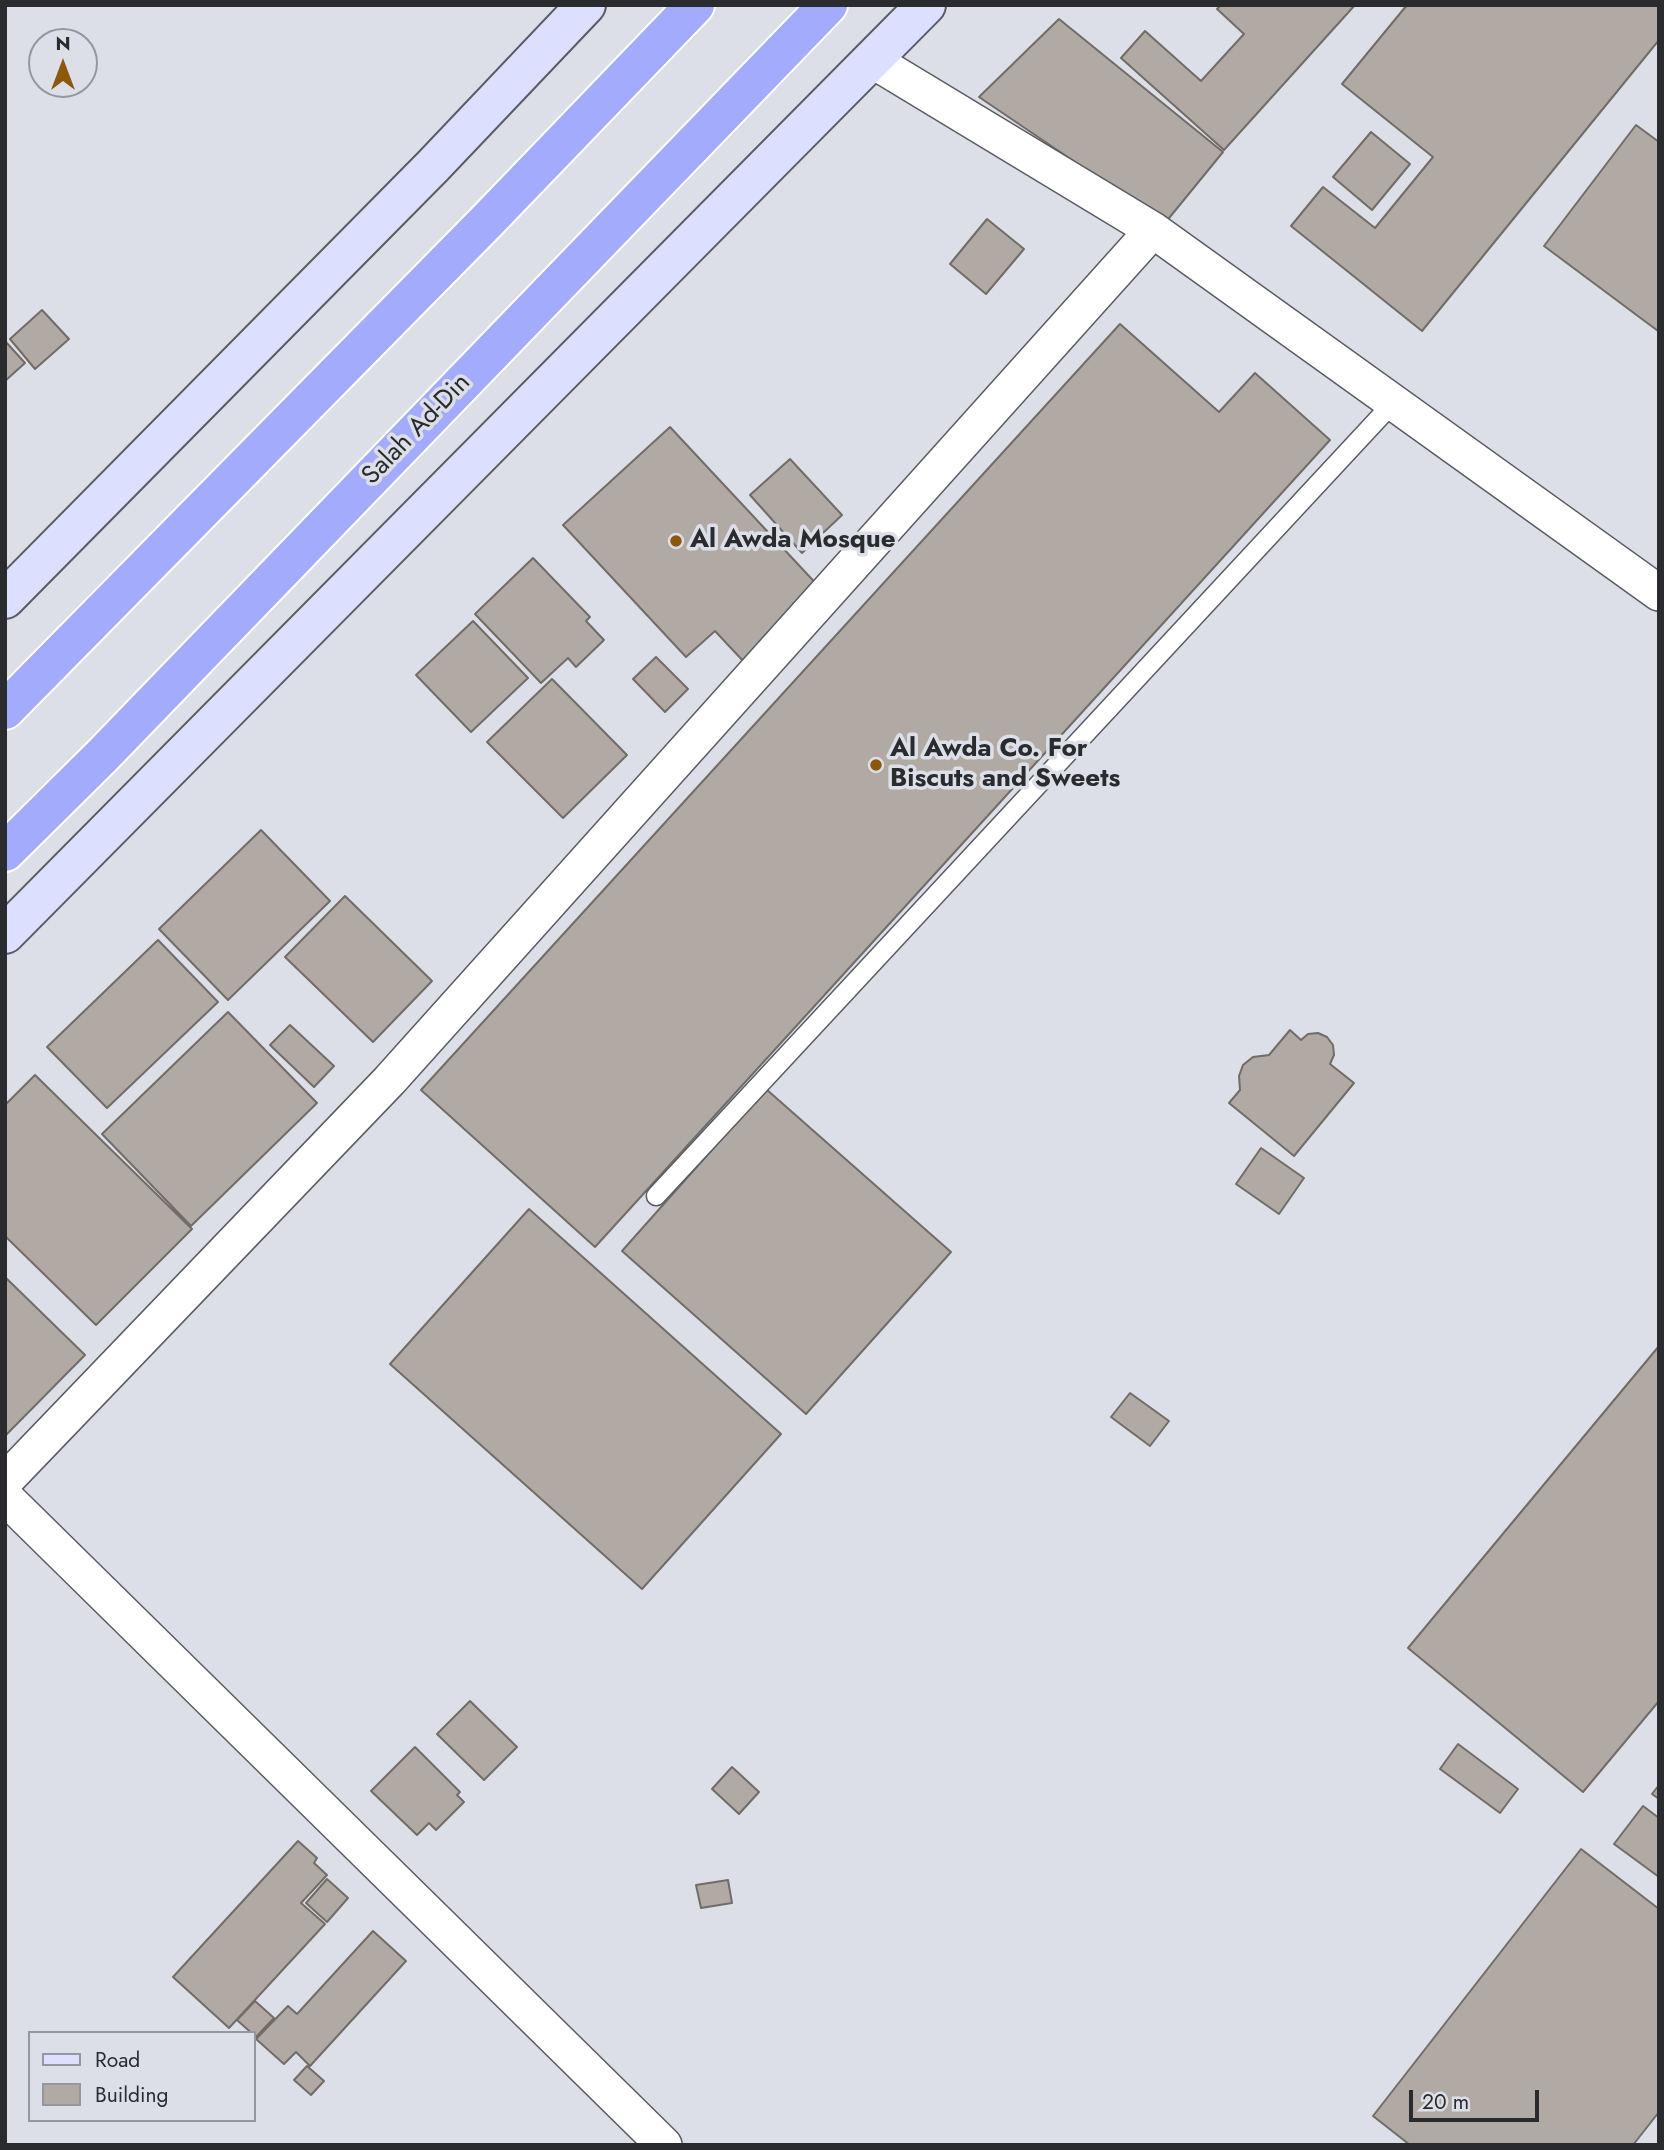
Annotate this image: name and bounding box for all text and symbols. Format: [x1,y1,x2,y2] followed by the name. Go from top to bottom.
[28,28,98,98] north arrow
[55,30,71,57] text: N
[356,368,478,492] street label: Salah Ad-Din
[690,525,896,557] place label: Al Awda Mosque
[668,533,684,549] marker: Al Awda Mosque
[890,734,1120,796] place label: Al Awda Co. For Biscuts and Sweets
[868,757,884,773] marker: Al Awda Co. For Biscuts and Sweets
[28,2031,256,2122] legend
[95,2045,140,2075] text: Road
[1412,2076,1542,2120] scale bar
[95,2080,168,2110] text: Building
[1422,2087,1469,2117] text: 20 m

